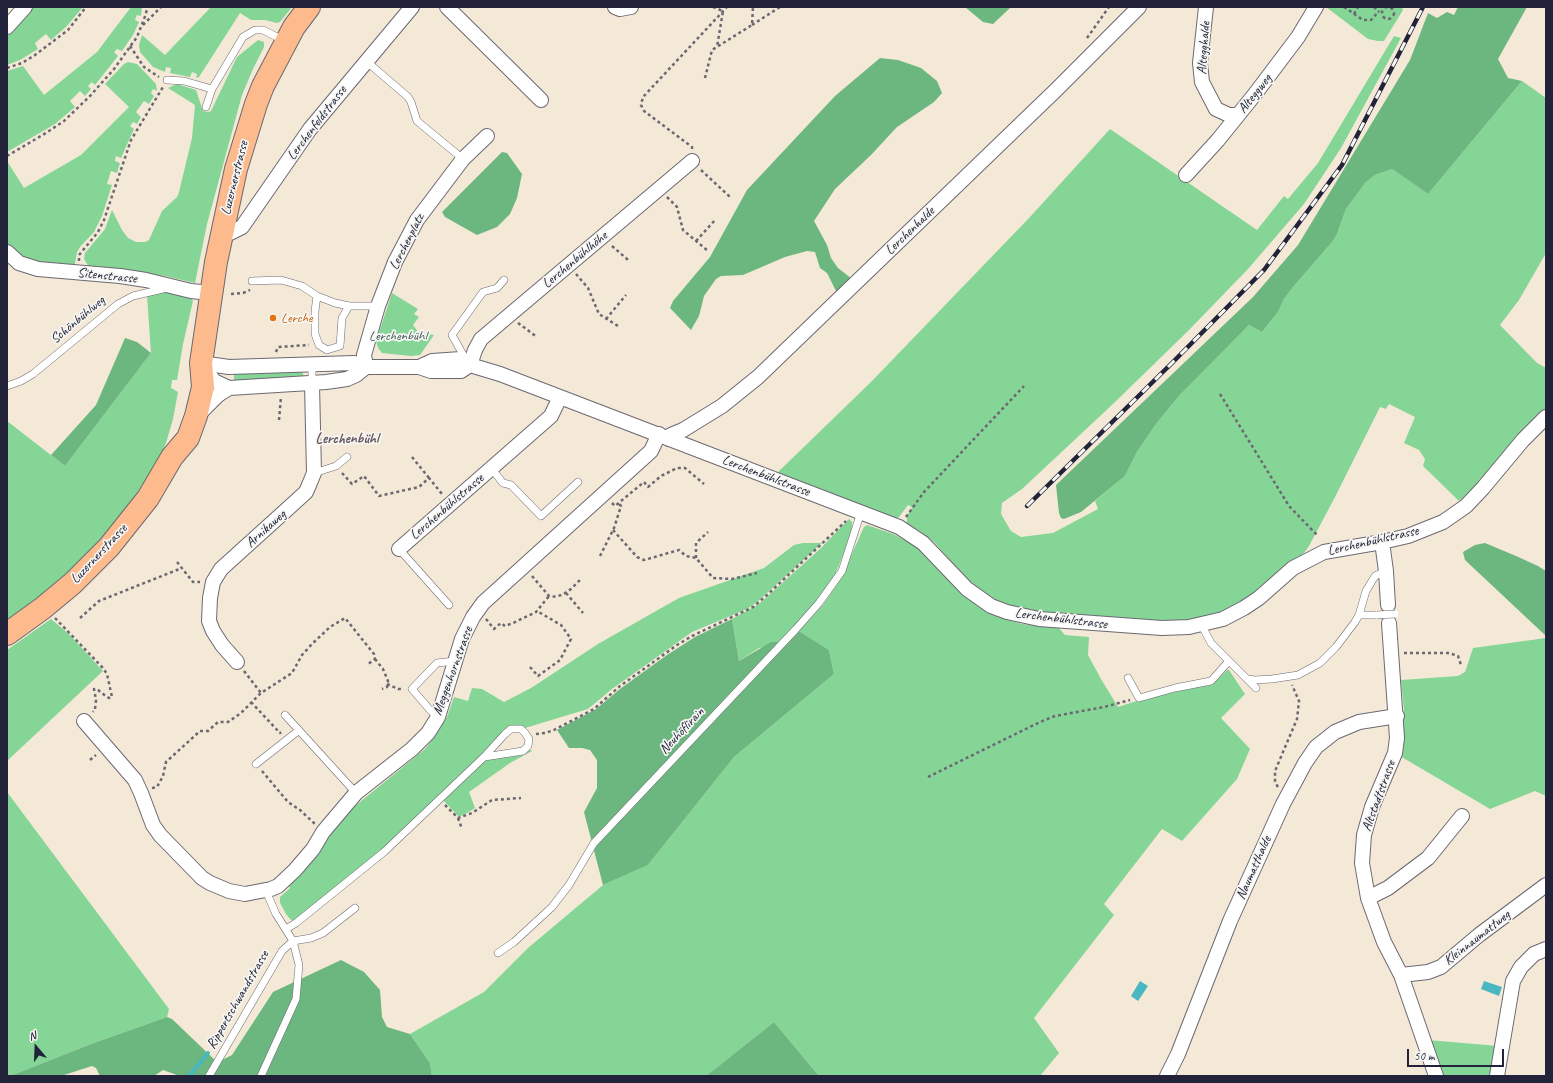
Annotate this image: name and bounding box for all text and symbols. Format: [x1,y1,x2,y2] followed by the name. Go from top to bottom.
[1194,21,1214,75] street label: Altegghalde
[1234,71,1276,117] street label: Alteggweg
[284,83,350,163] street label: Lerchenfeldstrasse
[218,139,252,217] street label: Luzernerstrasse
[882,203,938,259] street label: Lerchenhalde
[386,211,428,273] street label: Lerchenplatz
[539,228,611,292] street label: Lerchenbühlhöhe
[77,265,137,287] street label: Sitenstrasse
[47,292,109,348] street label: Schönbühlweg
[281,310,312,326] place label: Lerche
[268,313,278,323] marker: Lerche
[369,328,427,344] park label: Lerchenbühl
[315,430,379,448] district label: Lerchenbühl
[720,452,812,500] street label: Lerchenbühlstrasse
[407,470,487,544] street label: Lerchenbühlstrasse
[242,507,290,551] street label: Arnikaweg
[67,521,131,587] street label: Luzernerstrasse
[1326,522,1420,560] street label: Lerchenbühlstrasse
[1014,605,1108,633] street label: Lerchenbühlstrasse
[429,624,477,718] street label: Meggenhornstrasse
[656,704,708,758] street label: Neuhöflirain
[1358,758,1400,834] street label: Altstadtstrasse
[1233,834,1275,902] street label: Naumatthalde
[1440,907,1514,969] street label: Kleinnaumattweg
[203,948,273,1052] street label: Rippertschwandstrasse
[16,1027,56,1067] north arrow
[27,1028,38,1043] text: N
[1409,1041,1506,1067] scale bar
[1414,1048,1434,1064] text: 50 m

